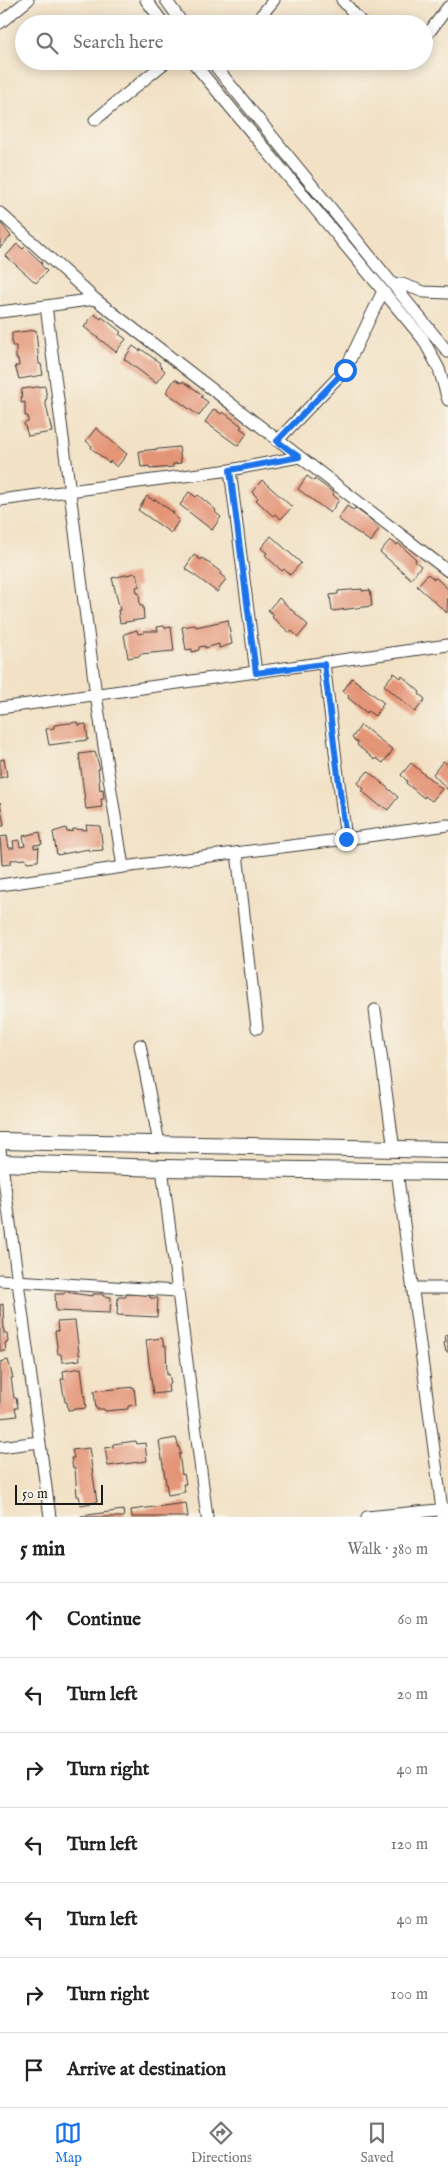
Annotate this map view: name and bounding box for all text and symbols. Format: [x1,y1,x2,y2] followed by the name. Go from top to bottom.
[15,15,433,70] search box
[33,29,61,57] icon: search
[73,31,164,55] text: Search here
[334,359,357,382] route start
[335,828,358,851] route end
[15,1482,102,1505] scale bar
[22,1485,48,1503] text: 50 m
[20,1536,65,1563] text: 5 min
[347,1540,428,1560] text: Walk · 380 m
[20,1606,48,1634] icon: ahead
[67,1608,141,1632] text: Continue
[398,1610,428,1630] text: 60 m
[20,1681,48,1709] icon: left
[67,1683,138,1707] text: Turn left
[397,1685,428,1705] text: 20 m
[20,1756,48,1784] icon: right
[67,1758,149,1782] text: Turn right
[396,1760,428,1780] text: 40 m
[20,1831,48,1859] icon: left
[67,1833,138,1857] text: Turn left
[391,1835,428,1855] text: 120 m
[20,1906,48,1934] icon: left
[67,1908,138,1932] text: Turn left
[396,1910,428,1930] text: 40 m
[20,1981,48,2009] icon: right
[67,1983,149,2007] text: Turn right
[391,1985,428,2005] text: 100 m
[20,2056,48,2084] icon: arrive
[67,2058,226,2082] text: Arrive at destination
[54,2119,82,2167] tab: Map
[191,2119,252,2167] tab: Directions
[361,2119,394,2167] tab: Saved

